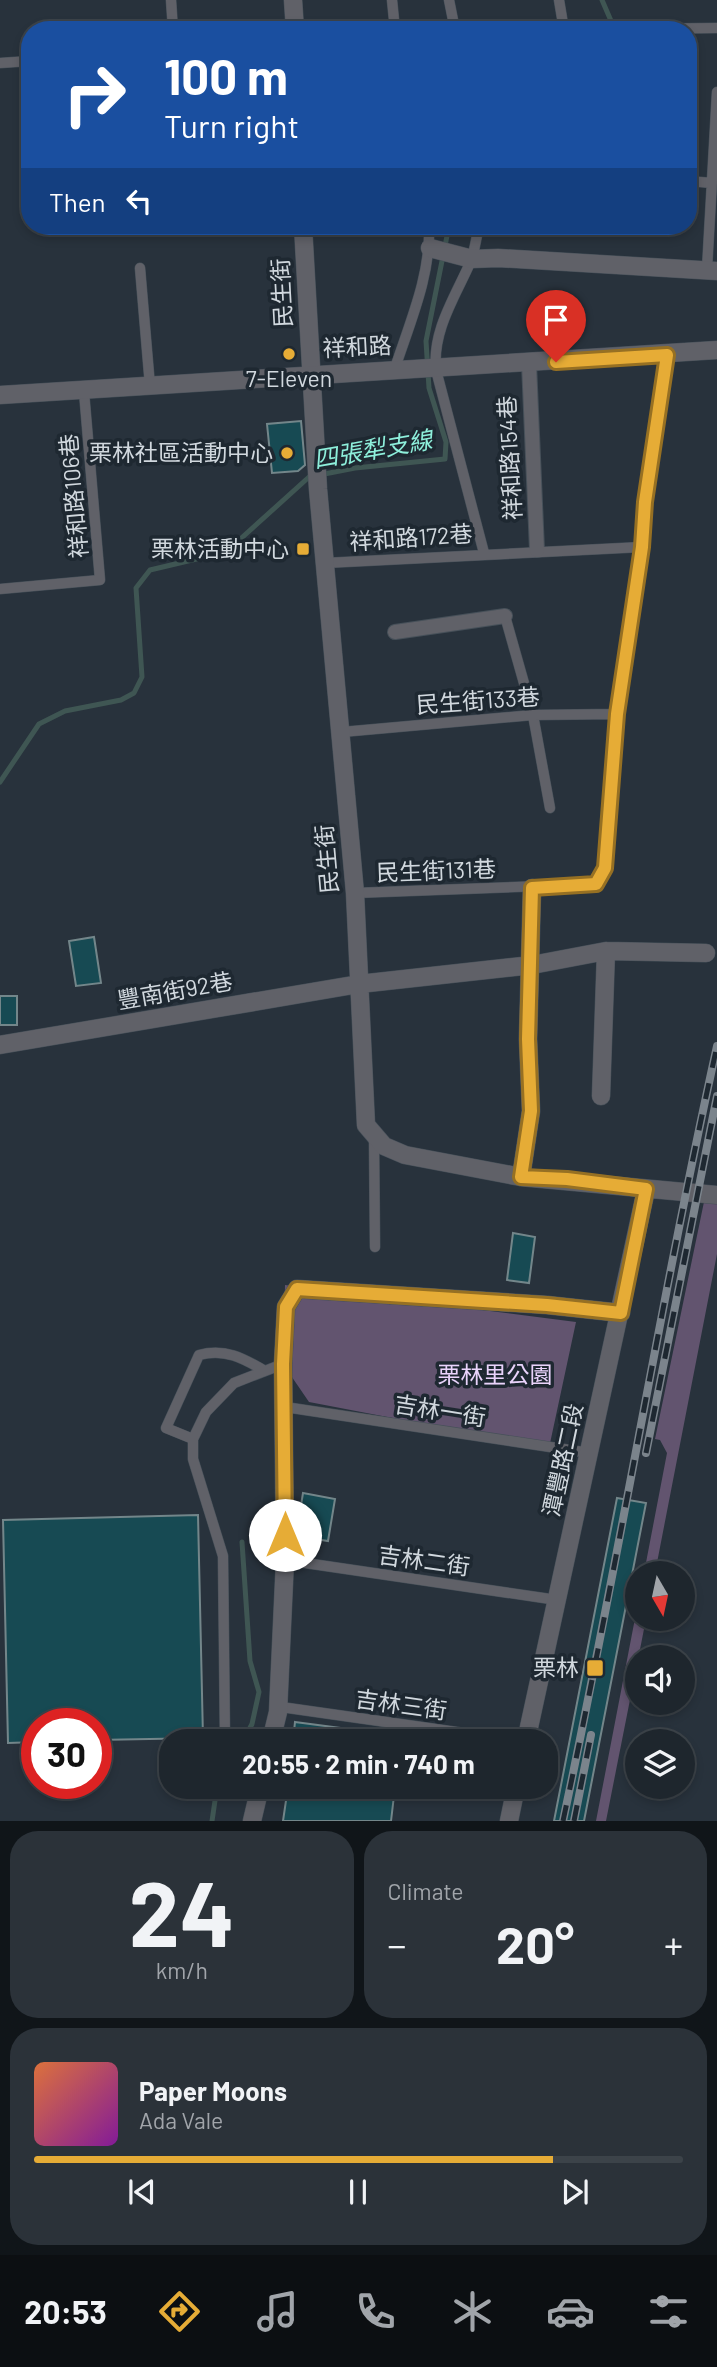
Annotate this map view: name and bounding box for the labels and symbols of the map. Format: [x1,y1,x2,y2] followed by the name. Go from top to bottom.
[265,258,297,328] street label: 民生街
[526,290,586,362] pin
[322,330,392,362] street label: 祥和路
[281,346,297,362] marker: 7-Eleven
[246,364,332,392] place label: 7-Eleven
[492,395,526,521] street label: 祥和路154巷
[311,423,437,473] water label: 四張犁支線
[54,433,92,560] street label: 祥和路106巷
[89,438,273,466] place label: 栗林社區活動中心
[279,445,295,461] marker: 栗林社區活動中心
[348,519,473,555] street label: 祥和路172巷
[151,534,289,562] place label: 栗林活動中心
[295,541,311,557] marker: 栗林活動中心
[415,682,541,718] street label: 民生街133巷
[309,823,343,895] street label: 民生街
[376,854,496,886] street label: 民生街131巷
[115,966,235,1014] street label: 豐南街92巷
[438,1360,553,1388] park label: 栗林里公園
[393,1389,488,1431] street label: 吉林一街
[536,1401,588,1519] street label: 潭豐路二段
[248,1498,322,1572] position arrow
[377,1540,472,1580] street label: 吉林二街
[625,1561,695,1631] north arrow
[533,1653,579,1681] place label: 栗林
[585,1658,605,1678] marker: 栗林
[354,1684,449,1724] street label: 吉林三街
[21,1708,112,1799] speed limit sign: 30

